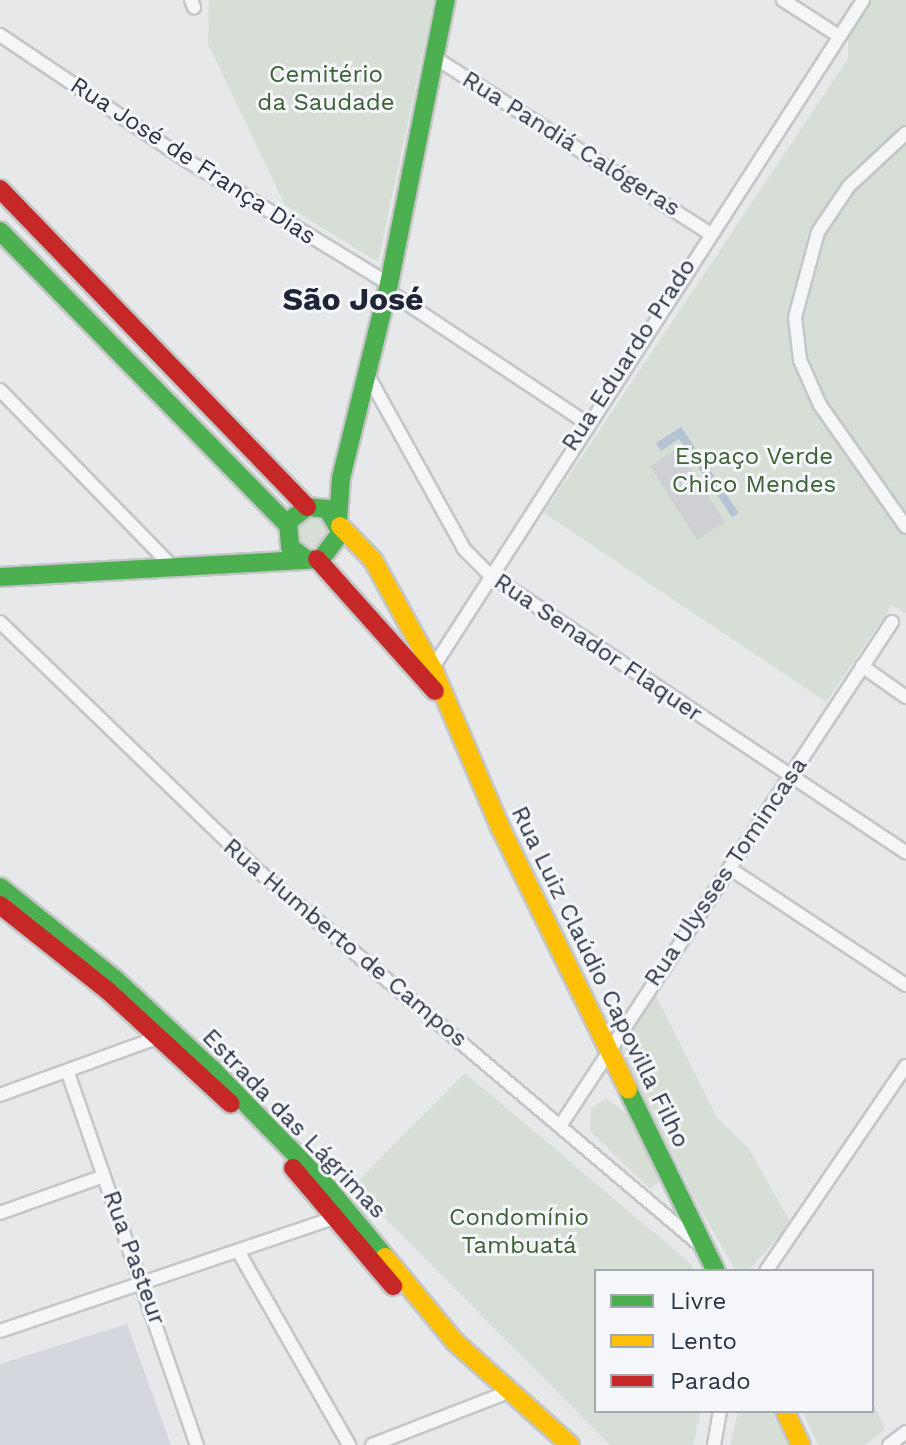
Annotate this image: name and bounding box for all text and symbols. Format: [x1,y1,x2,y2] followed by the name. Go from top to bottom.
[257,61,395,117] park label: Cemitério da Saudade
[456,65,686,223] street label: Rua Pandiá Calógeras
[64,70,322,252] street label: Rua José de França Dias
[556,253,702,457] street label: Rua Eduardo Prado
[282,280,424,318] district label: São José
[672,443,836,499] park label: Espaço Verde Chico Mendes
[488,567,708,729] street label: Rua Senador Flaquer
[638,751,814,993] street label: Rua Ulysses Tomincasa
[504,801,696,1153] street label: Rua Luiz Claúdio Capovilla Filho
[217,832,473,1054] street label: Rua Humberto de Campos
[196,1023,392,1225] street label: Estrada das Lágrimas
[96,1187,172,1329] street label: Rua Pasteur
[449,1204,589,1260] park label: Condomínio Tambuatá
[594,1269,874,1413] legend
[670,1287,726,1315] text: Livre
[670,1327,737,1355] text: Lento
[670,1367,751,1395] text: Parado

